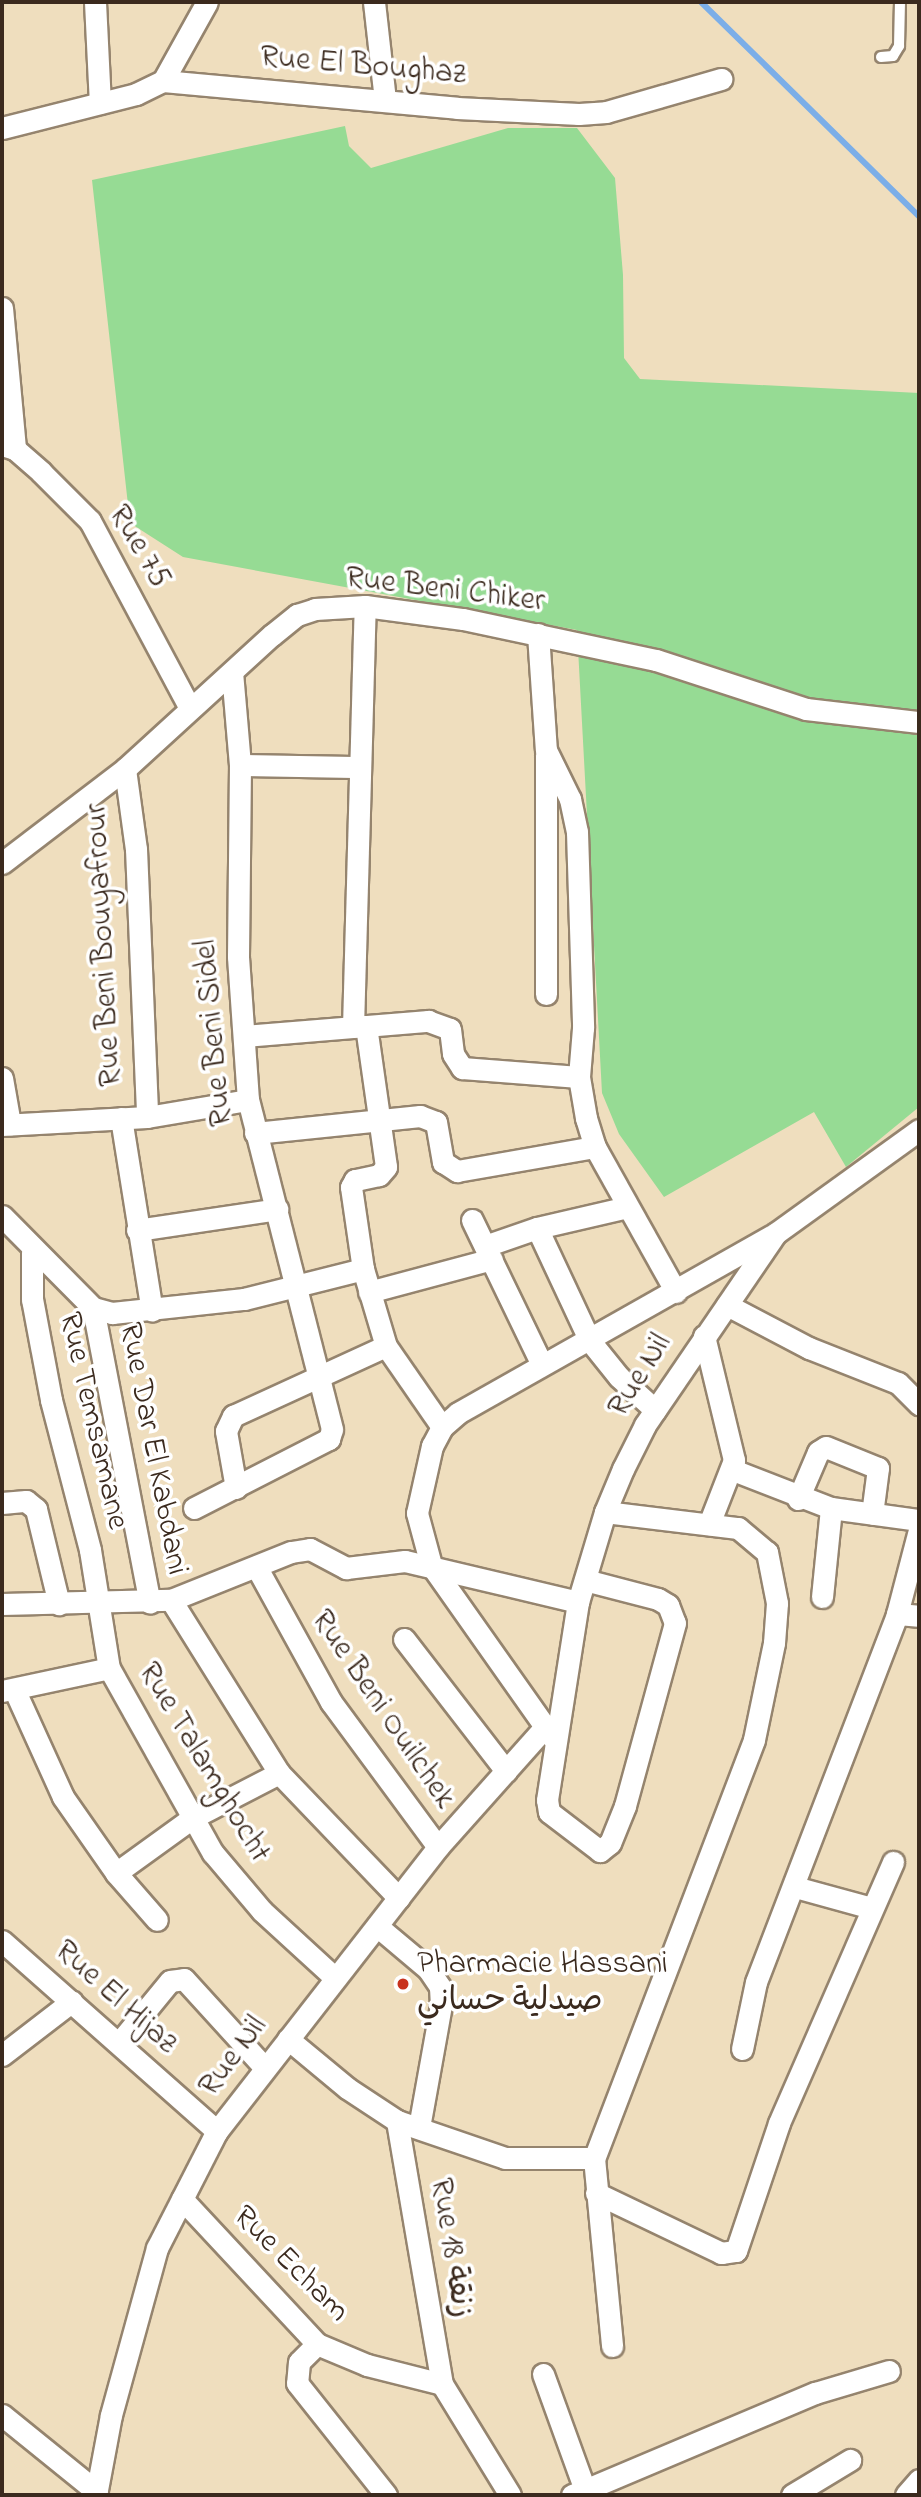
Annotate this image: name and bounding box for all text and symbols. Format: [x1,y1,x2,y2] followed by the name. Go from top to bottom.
[259,39,467,95] street label: Rue El Boughaz
[98,499,178,595] street label: Rue 75
[343,560,547,622] street label: Rue Beni Chiker
[78,802,132,1088] street label: Rue Beni Bouyafrour
[188,938,242,1128] street label: Rue Beni Sidel
[48,1309,136,1533] street label: Rue Temsamane
[109,1320,195,1578] street label: Rue Dar El Kabdani
[601,1327,681,1425] street label: Rue Nil
[301,1603,463,1817] street label: Rue Beni Ouilchek
[128,1656,278,1870] street label: Rue Talamghocht
[46,1933,184,2063] street label: Rue El Hijaz
[417,1947,668,2022] place label: Pharmacie Hassani صيدلية حساني
[395,1976,411,1992] marker: Pharmacie Hassani صيدلية حساني
[191,2009,277,2105] street label: Rue Nil
[420,2175,480,2321] street label: Rue 18 زنقة
[224,2199,356,2331] street label: Rue Echam

